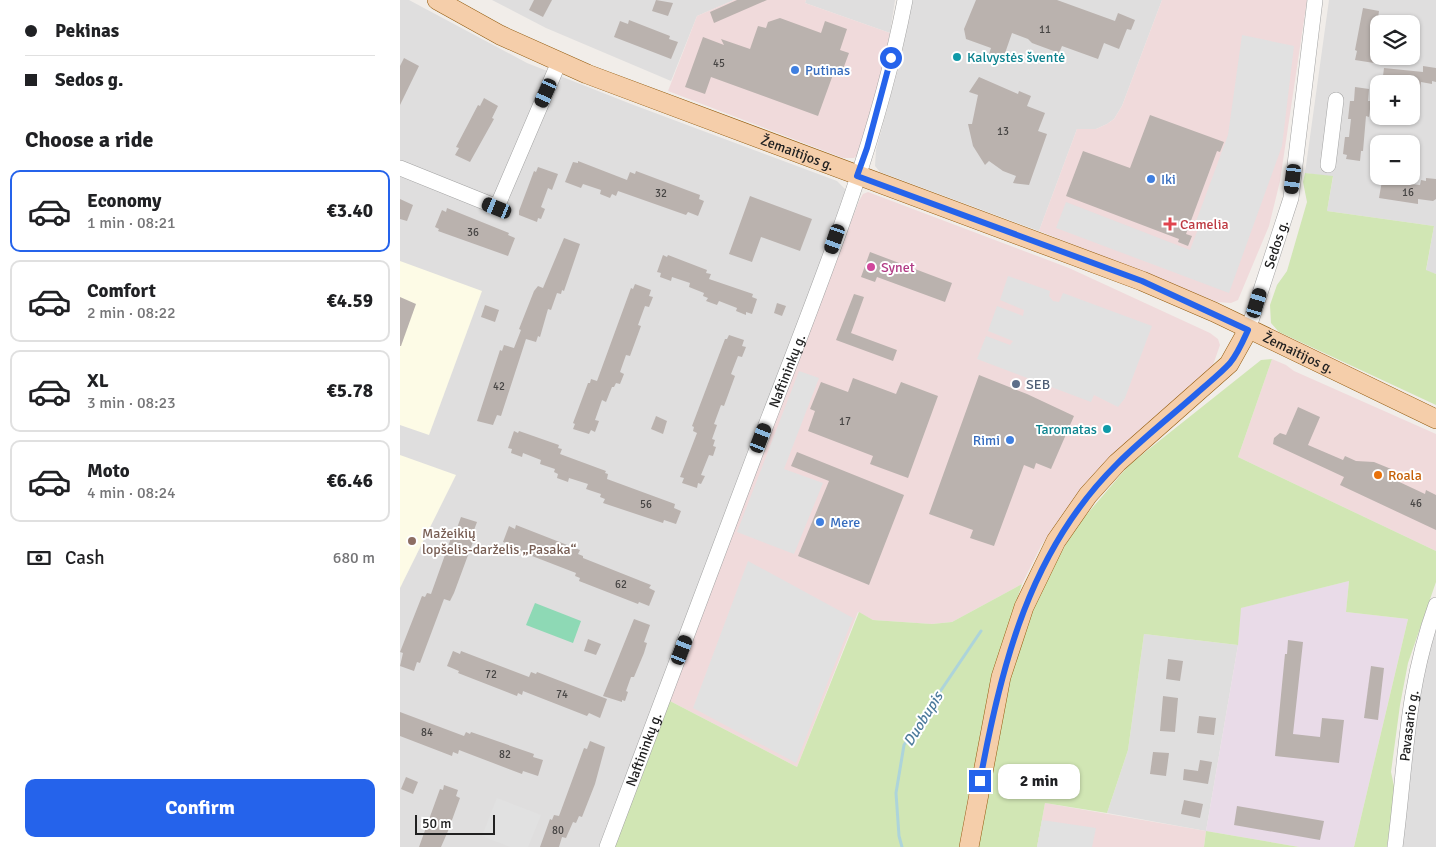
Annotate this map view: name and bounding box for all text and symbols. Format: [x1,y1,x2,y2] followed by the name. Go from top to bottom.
[1370,15,1420,185] map controls
[1370,15,1420,65] button: layers
[55,19,119,43] text: Pekinas
[1039,23,1051,36] house number: 11
[880,47,902,69] route start
[967,49,1065,66] place label: Kalvystės šventė
[951,51,963,63] marker: Kalvystės šventė
[713,57,725,70] house number: 45
[805,62,850,79] place label: Putinas
[789,64,801,76] marker: Putinas
[55,68,123,92] text: Sedos g.
[1370,75,1420,125] button: +
[533,76,558,110] car
[997,125,1009,138] house number: 13
[25,126,153,153] text: Choose a ride
[758,132,836,174] street label: Žemaitijos g.
[1370,135,1420,185] button: −
[1283,163,1302,195] car
[1161,171,1176,188] place label: Iki
[1145,173,1157,185] marker: Iki
[1402,186,1414,199] house number: 16
[655,187,667,200] house number: 32
[27,189,72,234] icon: car
[87,189,161,213] text: Economy
[480,195,513,221] car
[327,199,373,223] text: €3.40
[87,213,176,233] text: 1 min · 08:21
[1180,216,1229,233] place label: Camelia
[1164,218,1176,230] marker: Camelia
[1261,218,1292,271] street label: Sedos g.
[823,222,846,256] car
[467,226,479,239] house number: 36
[881,259,915,276] place label: Synet
[865,261,877,273] marker: Synet
[27,279,72,324] icon: car
[87,279,156,303] text: Comfort
[1245,286,1268,320] car
[327,289,373,313] text: €4.59
[87,303,176,323] text: 2 min · 08:22
[1260,329,1337,378] street label: Žemaitijos g.
[765,332,809,410] street label: Naftininkų g.
[27,369,72,414] icon: car
[87,369,109,393] text: XL
[1026,376,1050,393] place label: SEB
[1010,378,1022,390] marker: SEB
[327,379,373,403] text: €5.78
[493,380,505,393] house number: 42
[87,393,176,413] text: 3 min · 08:23
[839,415,851,428] house number: 17
[748,421,773,455] car
[1036,421,1097,438] place label: Taromatas
[1101,423,1113,435] marker: Taromatas
[973,432,1000,449] place label: Rimi
[1004,434,1016,446] marker: Rimi
[27,459,72,504] icon: car
[87,459,130,483] text: Moto
[1388,467,1422,484] place label: Roala
[327,469,373,493] text: €6.46
[1372,469,1384,481] marker: Roala
[87,483,176,503] text: 4 min · 08:24
[1410,497,1422,510] house number: 46
[640,498,652,511] house number: 56
[830,514,860,531] place label: Mere
[814,516,826,528] marker: Mere
[422,525,577,558] place label: Mažeikių lopšelis-darželis „Pasaka“
[406,535,418,547] marker: Mažeikių lopšelis-darželis „Pasaka“
[25,544,53,572] icon: cash
[65,546,105,570] text: Cash
[333,548,375,568] text: 680 m
[615,578,627,591] house number: 62
[669,633,694,667] car
[485,668,497,681] house number: 72
[899,687,947,749] water label: Duobupis
[556,688,568,701] house number: 74
[1396,689,1423,762] street label: Pavasario g.
[622,711,665,789] street label: Naftininkų g.
[421,726,433,739] house number: 84
[499,748,511,761] house number: 82
[998,764,1080,798] callout: 2 min
[969,770,991,792] route end
[1020,771,1058,791] text: 2 min
[25,779,375,837] button: Confirm
[415,812,495,835] scale bar
[422,815,451,832] text: 50 m
[552,824,564,837] house number: 80

